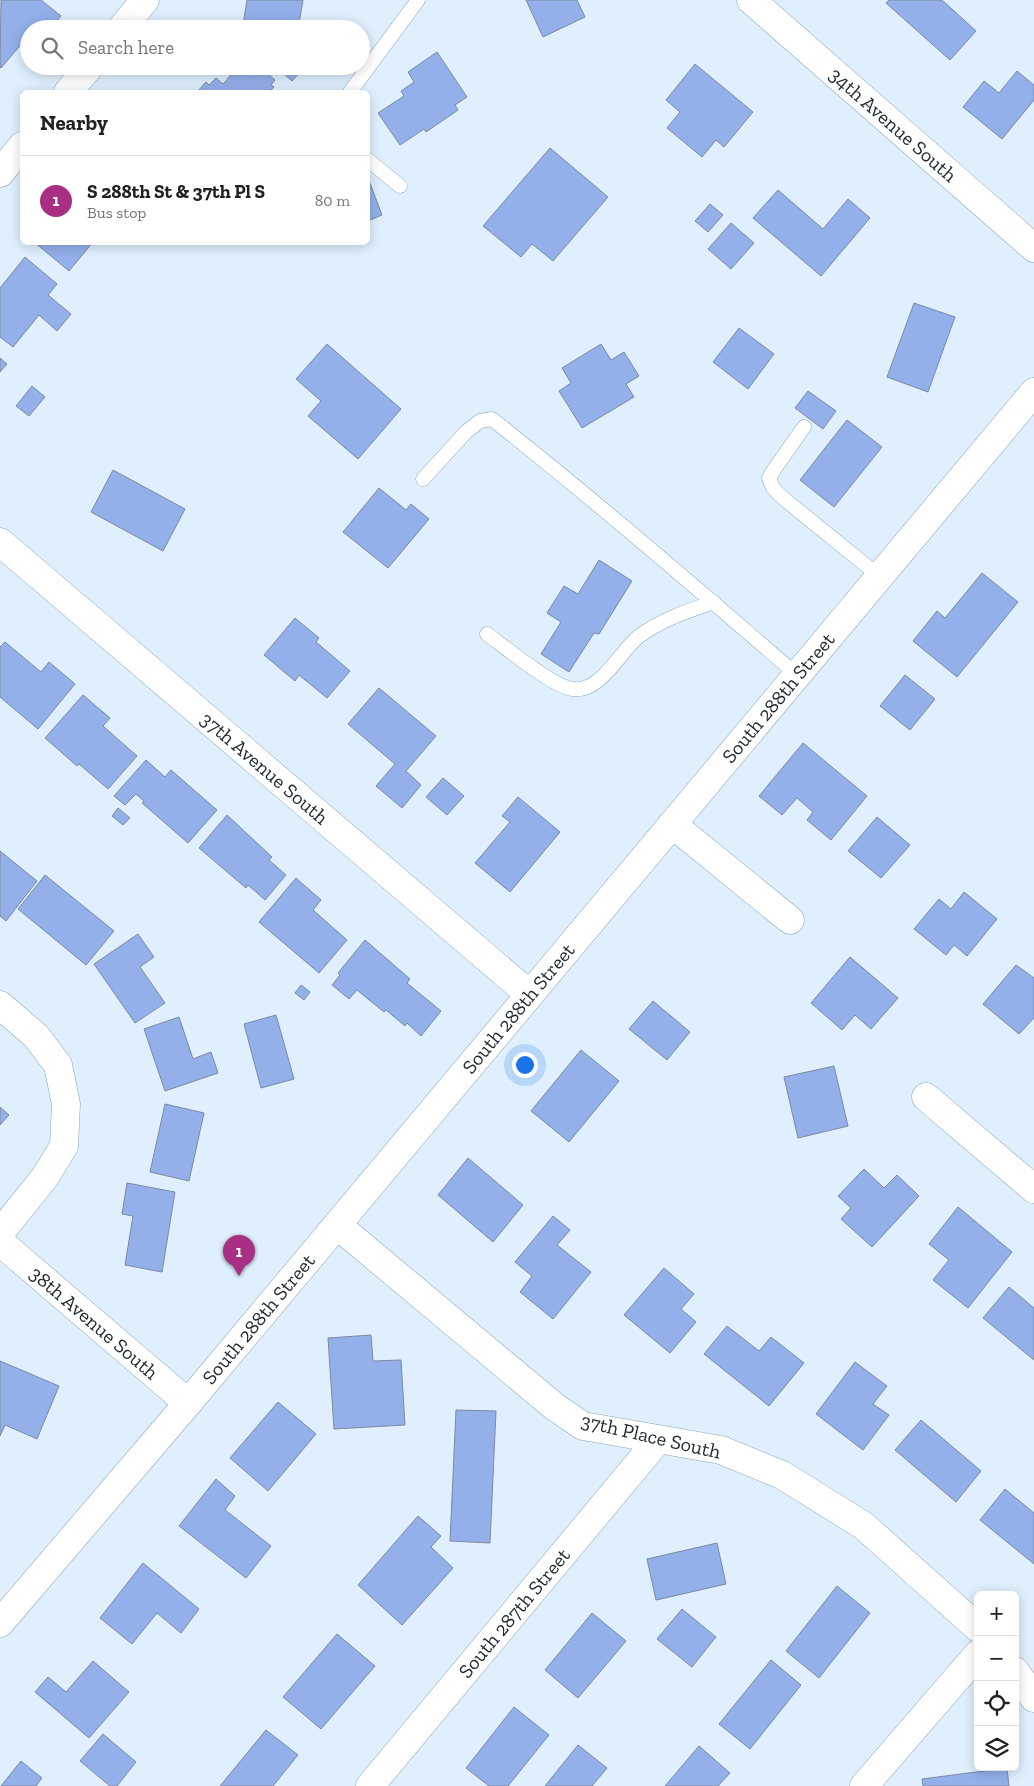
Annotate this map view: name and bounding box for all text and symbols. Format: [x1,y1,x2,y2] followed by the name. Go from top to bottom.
[20,20,370,75] search box
[38,34,66,62] icon: search
[78,36,174,59] text: Search here
[824,62,962,187] street label: 34th Avenue South
[40,110,108,135] text: Nearby
[87,180,265,203] text: S 288th St & 37th Pl S
[53,191,59,210] text: 1
[315,191,350,210] text: 80 m
[87,203,146,222] text: Bus stop
[717,627,840,768] street label: South 288th Street
[196,707,334,830] street label: 37th Avenue South
[457,938,580,1078] street label: South 288th Street
[512,1052,538,1078] your location
[223,1235,255,1276] pin: 1
[197,1248,320,1389] street label: South 288th Street
[25,1261,164,1385] street label: 38th Avenue South
[579,1408,724,1464] street label: 37th Place South
[453,1543,575,1683] street label: South 287th Street
[974,1591,1019,1771] map controls
[974,1591,1019,1636] button: +
[974,1636,1019,1681] button: −
[974,1681,1019,1726] button: locate
[974,1726,1019,1771] button: layers

